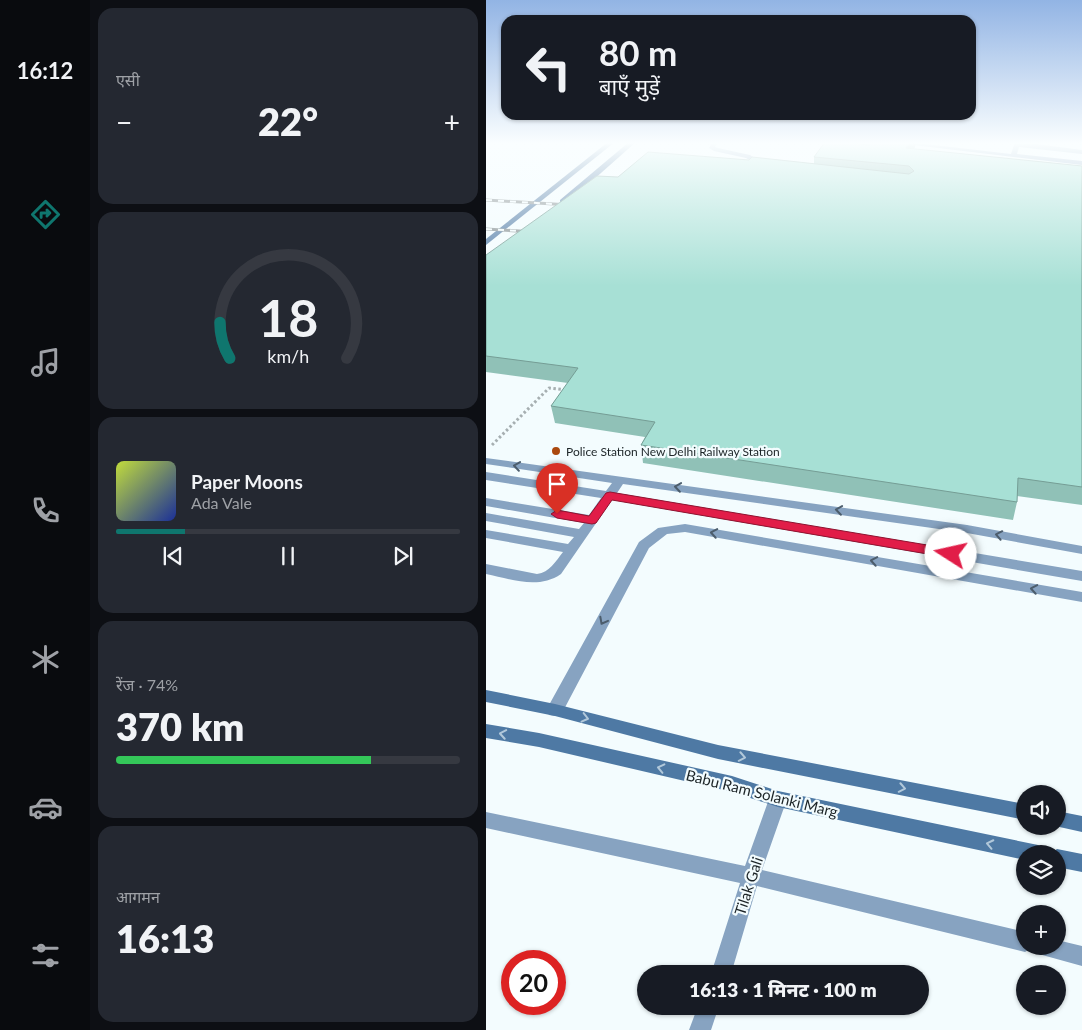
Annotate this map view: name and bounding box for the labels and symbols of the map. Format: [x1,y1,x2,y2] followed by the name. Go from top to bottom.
[566,444,780,459] place label: Police Station New Delhi Railway Station
[550,445,562,457] marker: Police Station New Delhi Railway Station
[513,461,521,471] one-way arrow
[536,463,578,514] pin
[674,483,682,493] one-way arrow
[834,506,843,516] one-way arrow
[924,527,976,579] position arrow
[709,528,718,538] one-way arrow
[995,530,1004,541] one-way arrow
[869,556,878,566] one-way arrow
[1029,584,1038,594] one-way arrow
[599,616,609,625] one-way arrow
[580,712,589,723] one-way arrow
[498,729,507,739] one-way arrow
[738,751,747,762] one-way arrow
[657,763,666,774] one-way arrow
[684,765,840,821] street label: Babu Ram Solanki Marg
[898,782,906,793] one-way arrow
[986,839,994,849] one-way arrow
[730,855,766,917] street label: Tilak Gali
[501,950,566,1015] speed limit sign: 20

